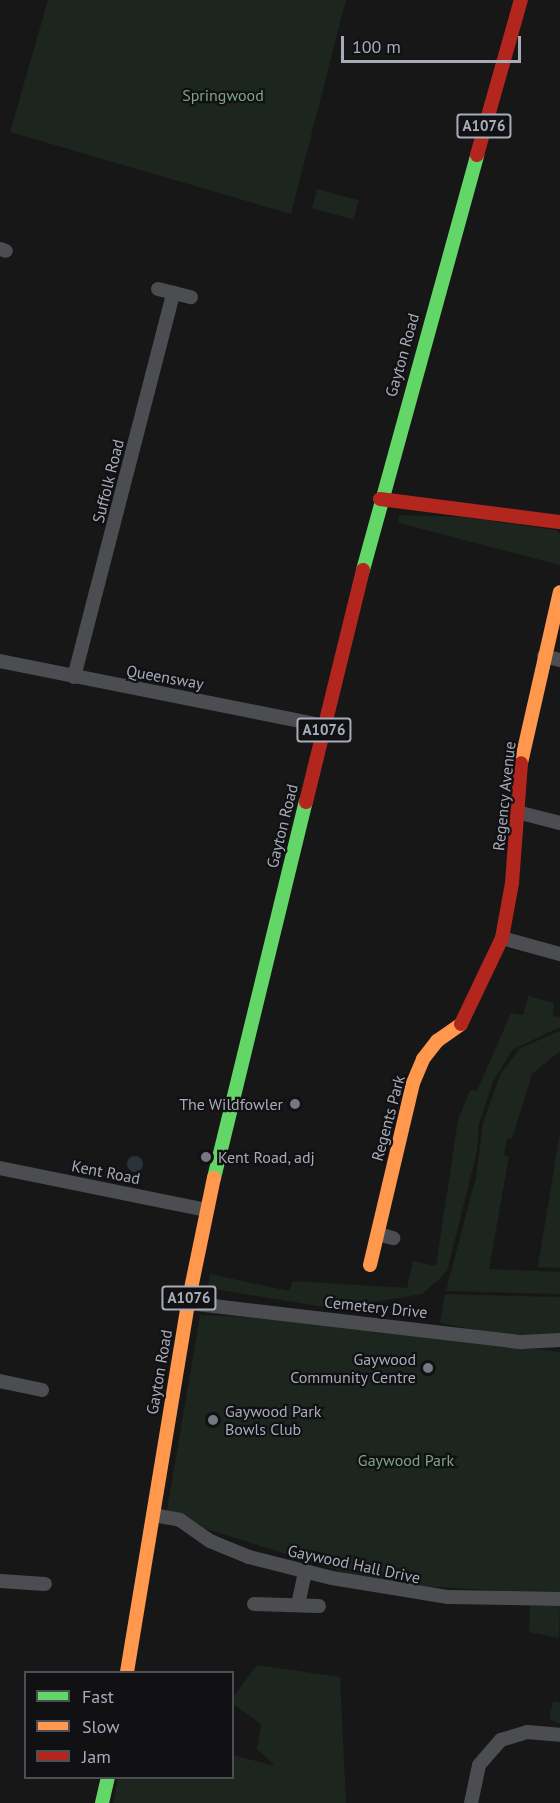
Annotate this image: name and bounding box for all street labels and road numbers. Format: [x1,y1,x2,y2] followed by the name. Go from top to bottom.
[456,114,512,138] road number: A1076
[381,311,423,399] street label: Gayton Road
[88,437,128,525] street label: Suffolk Road
[125,661,205,693] street label: Queensway
[296,718,352,742] road number: A1076
[489,740,519,852] street label: Regency Avenue
[262,782,302,870] street label: Gayton Road
[367,1073,409,1163] street label: Regents Park
[70,1156,142,1188] street label: Kent Road
[160,1286,218,1310] road number: A1076
[323,1292,429,1322] street label: Cemetery Drive
[142,1328,176,1416] street label: Gayton Road
[286,1541,422,1587] street label: Gaywood Hall Drive

